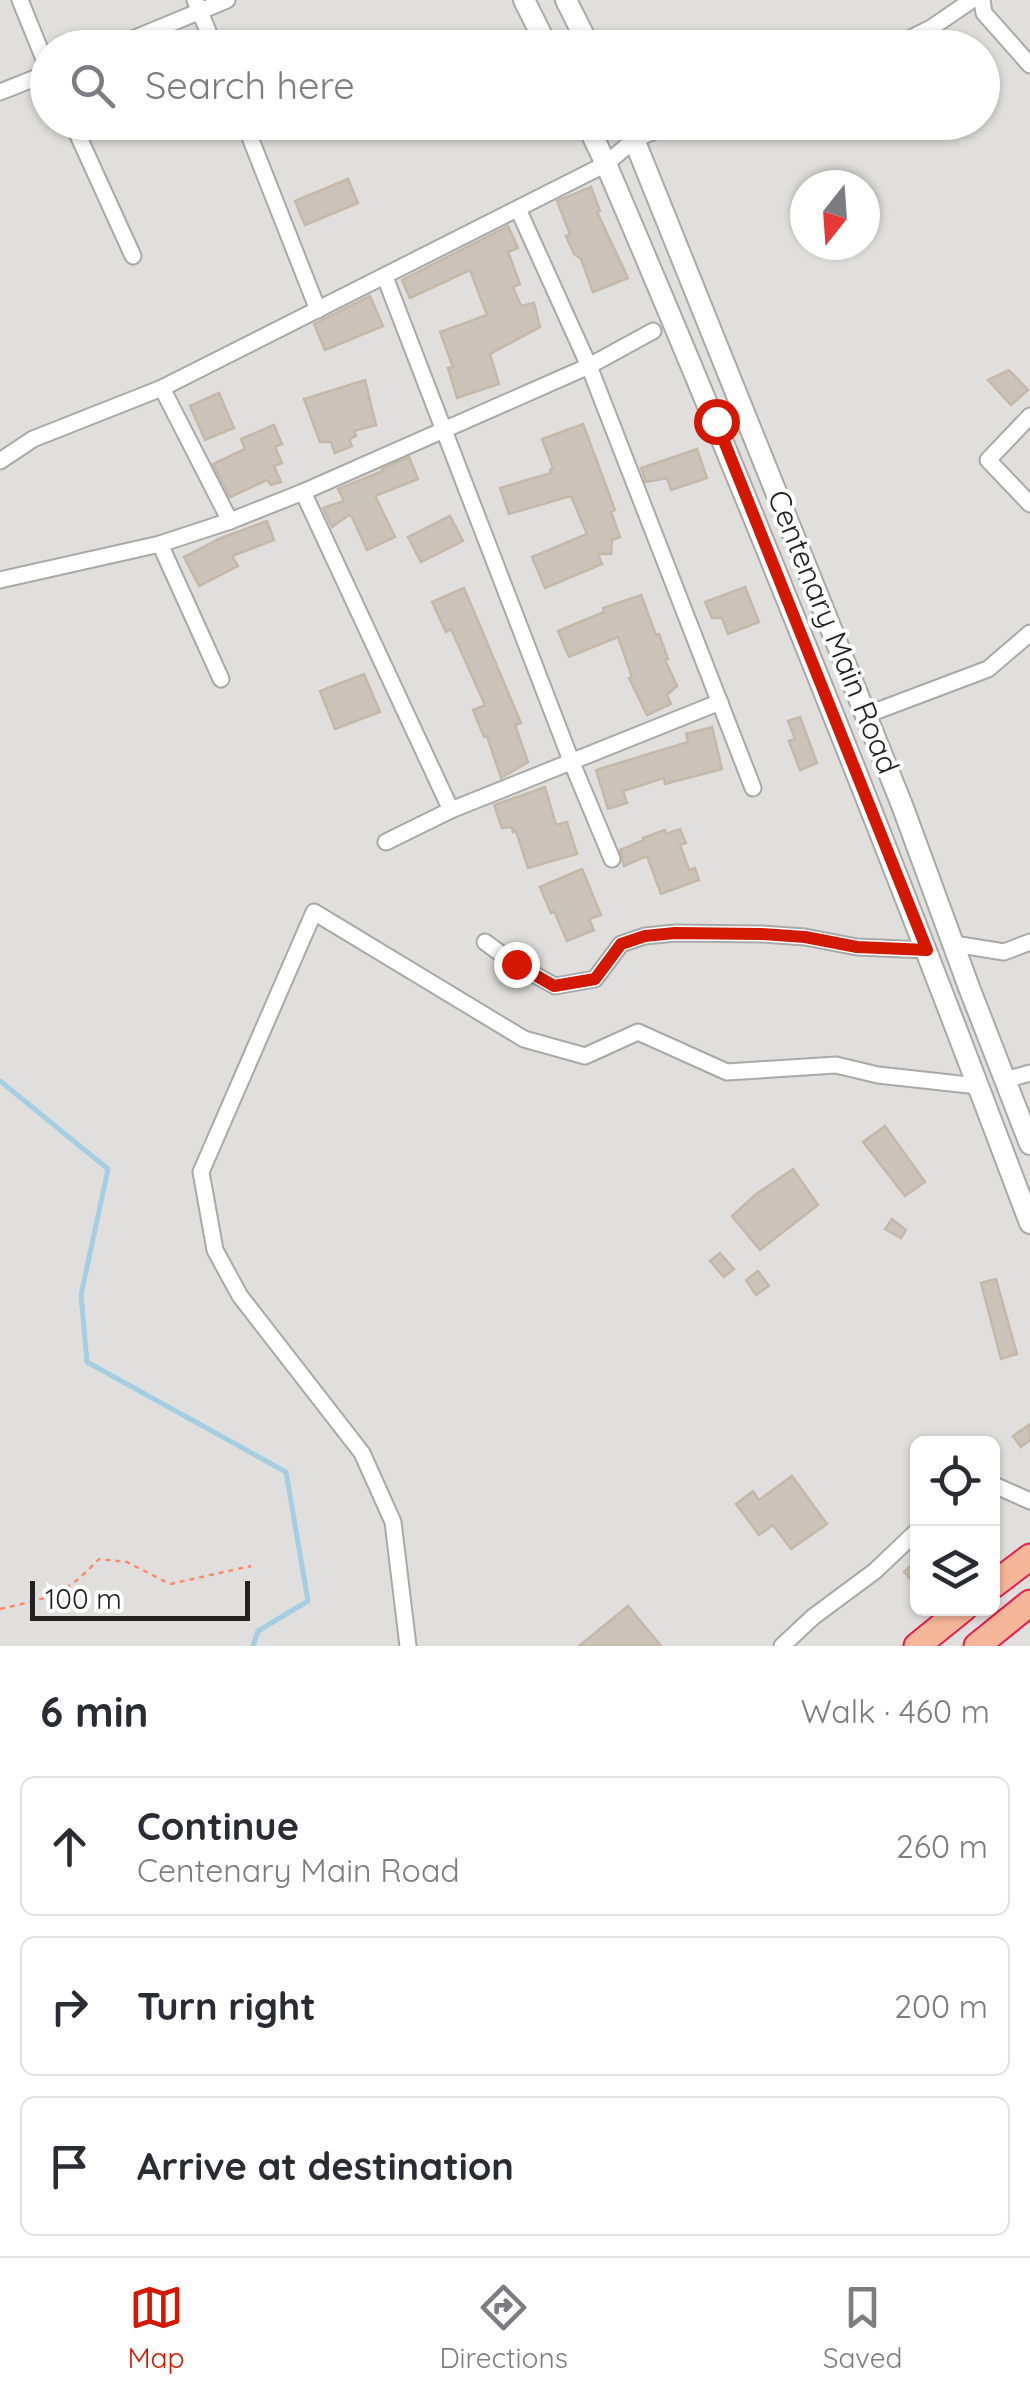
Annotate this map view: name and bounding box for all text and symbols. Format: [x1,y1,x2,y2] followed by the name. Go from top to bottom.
[30,30,1000,140] search box
[65,58,120,113] icon: search
[145,61,355,109] text: Search here
[790,170,880,260] north arrow
[694,399,740,445] route start
[760,484,908,779] street label: Centenary Main Road
[494,942,540,988] route end
[910,1436,1000,1616] map controls
[910,1436,1000,1526] button: locate
[910,1526,1000,1616] button: layers
[30,1576,250,1620] scale bar
[45,1581,122,1616] text: 100 m
[40,1685,149,1738] text: 6 min
[801,1691,990,1731] text: Walk · 460 m
[137,1802,299,1850] text: Continue
[42,1819,97,1874] icon: ahead
[896,1826,988,1866] text: 260 m
[137,1850,460,1890] text: Centenary Main Road
[42,1979,97,2034] icon: right
[137,1982,316,2030] text: Turn right
[894,1986,988,2026] text: 200 m
[42,2139,97,2194] icon: arrive
[137,2142,514,2190] text: Arrive at destination
[127,2280,185,2375] tab: Map
[439,2280,568,2375] tab: Directions
[823,2280,903,2375] tab: Saved

